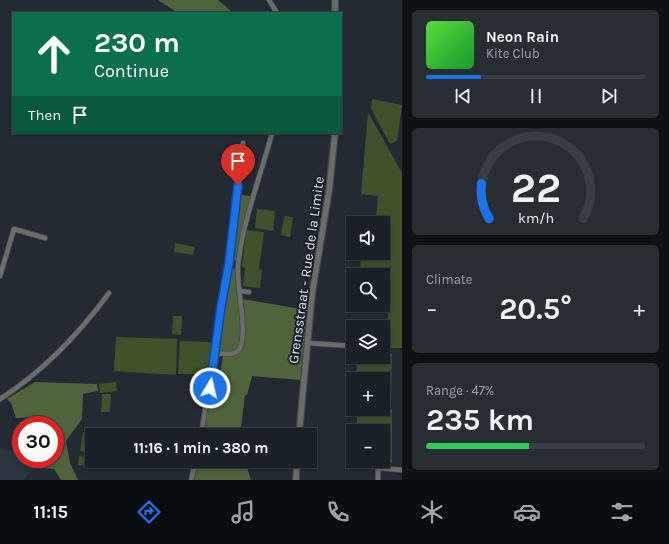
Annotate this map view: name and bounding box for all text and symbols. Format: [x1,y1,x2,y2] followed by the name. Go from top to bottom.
[94,26,180,59] text: 230 m
[28,28,80,80] icon: ahead
[486,28,559,46] text: Neon Rain
[486,46,540,61] text: Kite Club
[94,60,169,82] text: Continue
[452,85,474,107] icon: previous
[525,85,547,107] icon: pause
[598,85,620,107] icon: next
[69,104,91,126] icon: arrive
[28,106,61,124] text: Then
[221,144,255,185] pin
[227,150,249,172] icon: arrive
[510,164,561,212] text: 22
[285,175,328,365] street label: Grensstraat - Rue de la Limite
[517,210,554,227] text: km/h
[346,216,390,468] map controls
[346,216,390,260] button: sound
[346,268,390,312] button: search
[426,272,472,287] text: Climate
[499,291,572,327] text: 20.5°
[426,296,438,322] text: −
[633,296,645,322] text: +
[346,320,390,364] button: layers
[189,367,231,409] position arrow
[346,372,390,416] button: +
[426,383,494,398] text: Range · 47%
[426,402,534,438] text: 235 km
[12,416,64,468] speed limit sign: 30
[346,424,390,468] button: −
[133,439,269,457] text: 11:16 · 1 min · 380 m
[135,498,163,526] icon: directions
[229,498,257,526] icon: music
[324,498,352,526] icon: phone
[418,498,446,526] icon: climate
[513,498,541,526] icon: car
[608,498,636,526] icon: filters
[33,501,68,523] text: 11:15

